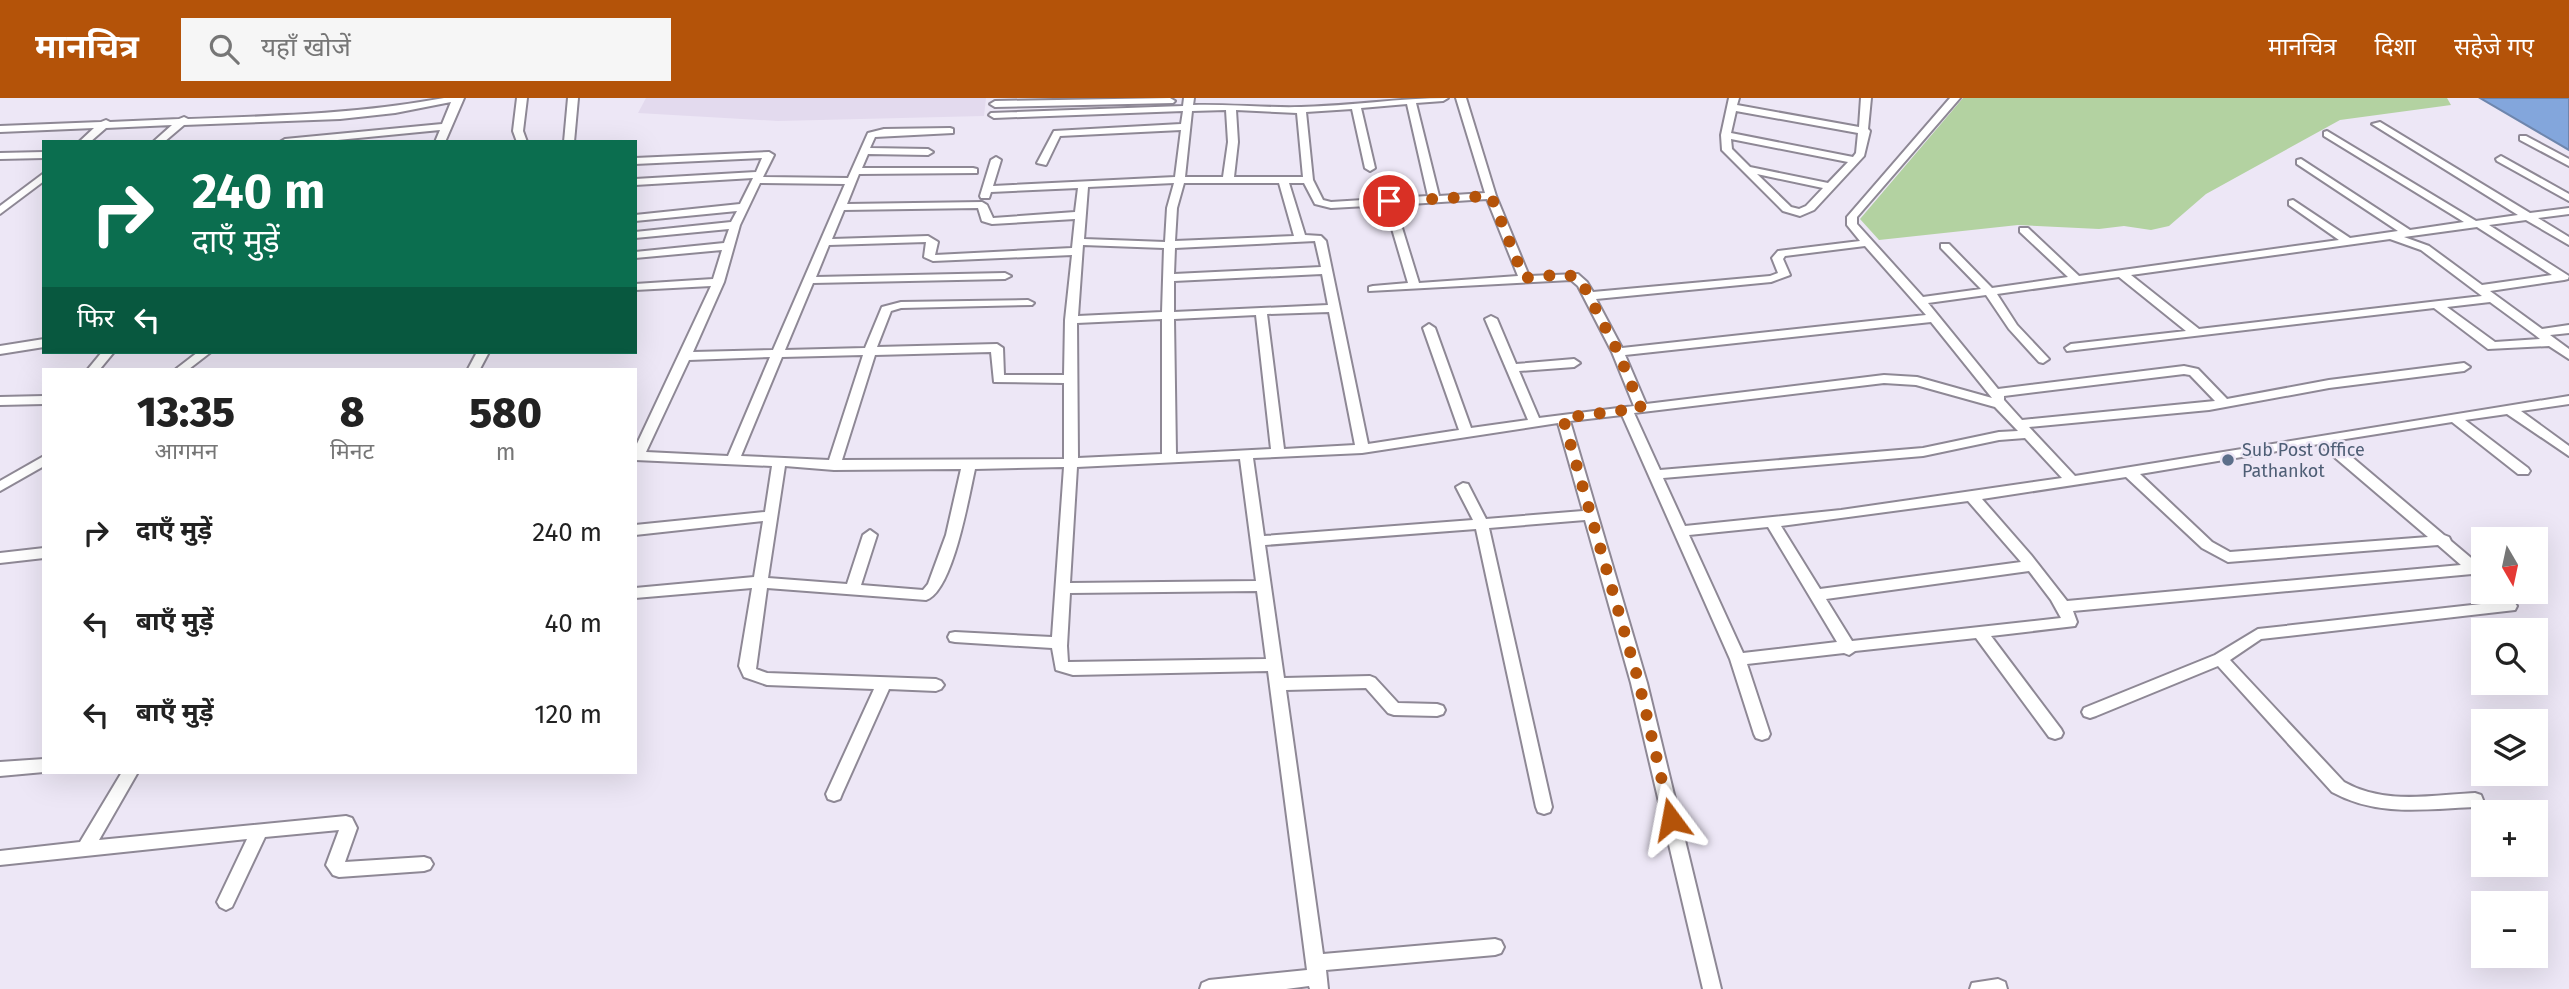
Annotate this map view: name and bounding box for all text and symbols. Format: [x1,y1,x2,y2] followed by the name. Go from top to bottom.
[181,18,671,81] search box
[35,27,139,67] text: मानचित्र
[205,30,243,68] icon: search
[261,32,351,63] text: यहाँ खोजें
[2268,33,2337,61] text: मानचित्र
[2375,33,2416,61] text: दिशा
[2454,33,2534,61] text: सहेजे गए
[192,162,325,221] text: 240 m
[77,168,168,259] icon: right
[1359,171,1419,231] pin
[1370,182,1408,220] icon: arrive
[192,222,280,260] text: दाएँ मुड़ें
[128,301,166,339] icon: left
[77,303,114,334] text: फिर
[137,387,235,437] text: 13:35
[340,387,364,437] text: 8
[469,388,542,438] text: 580
[155,437,218,465] text: आगमन
[330,437,374,465] text: मिनट
[496,438,515,466] text: m
[2242,439,2365,482] place label: Sub Post Office Pathankot
[2220,452,2236,468] marker: Sub Post Office Pathankot
[77,514,115,552] icon: right
[136,515,212,546] text: दाएँ मुड़ें
[532,517,602,548] text: 240 m
[2471,527,2548,604] north arrow
[2471,527,2548,968] map controls
[77,605,115,643] icon: left
[136,606,213,637] text: बाएँ मुड़ें
[544,608,602,639] text: 40 m
[2471,618,2548,695] button: search
[77,696,115,734] icon: left
[136,697,213,728] text: बाएँ मुड़ें
[534,699,602,730] text: 120 m
[2471,709,2548,786] button: layers
[1634,782,1708,856] position arrow
[2471,800,2548,877] button: +
[2471,891,2548,968] button: −

